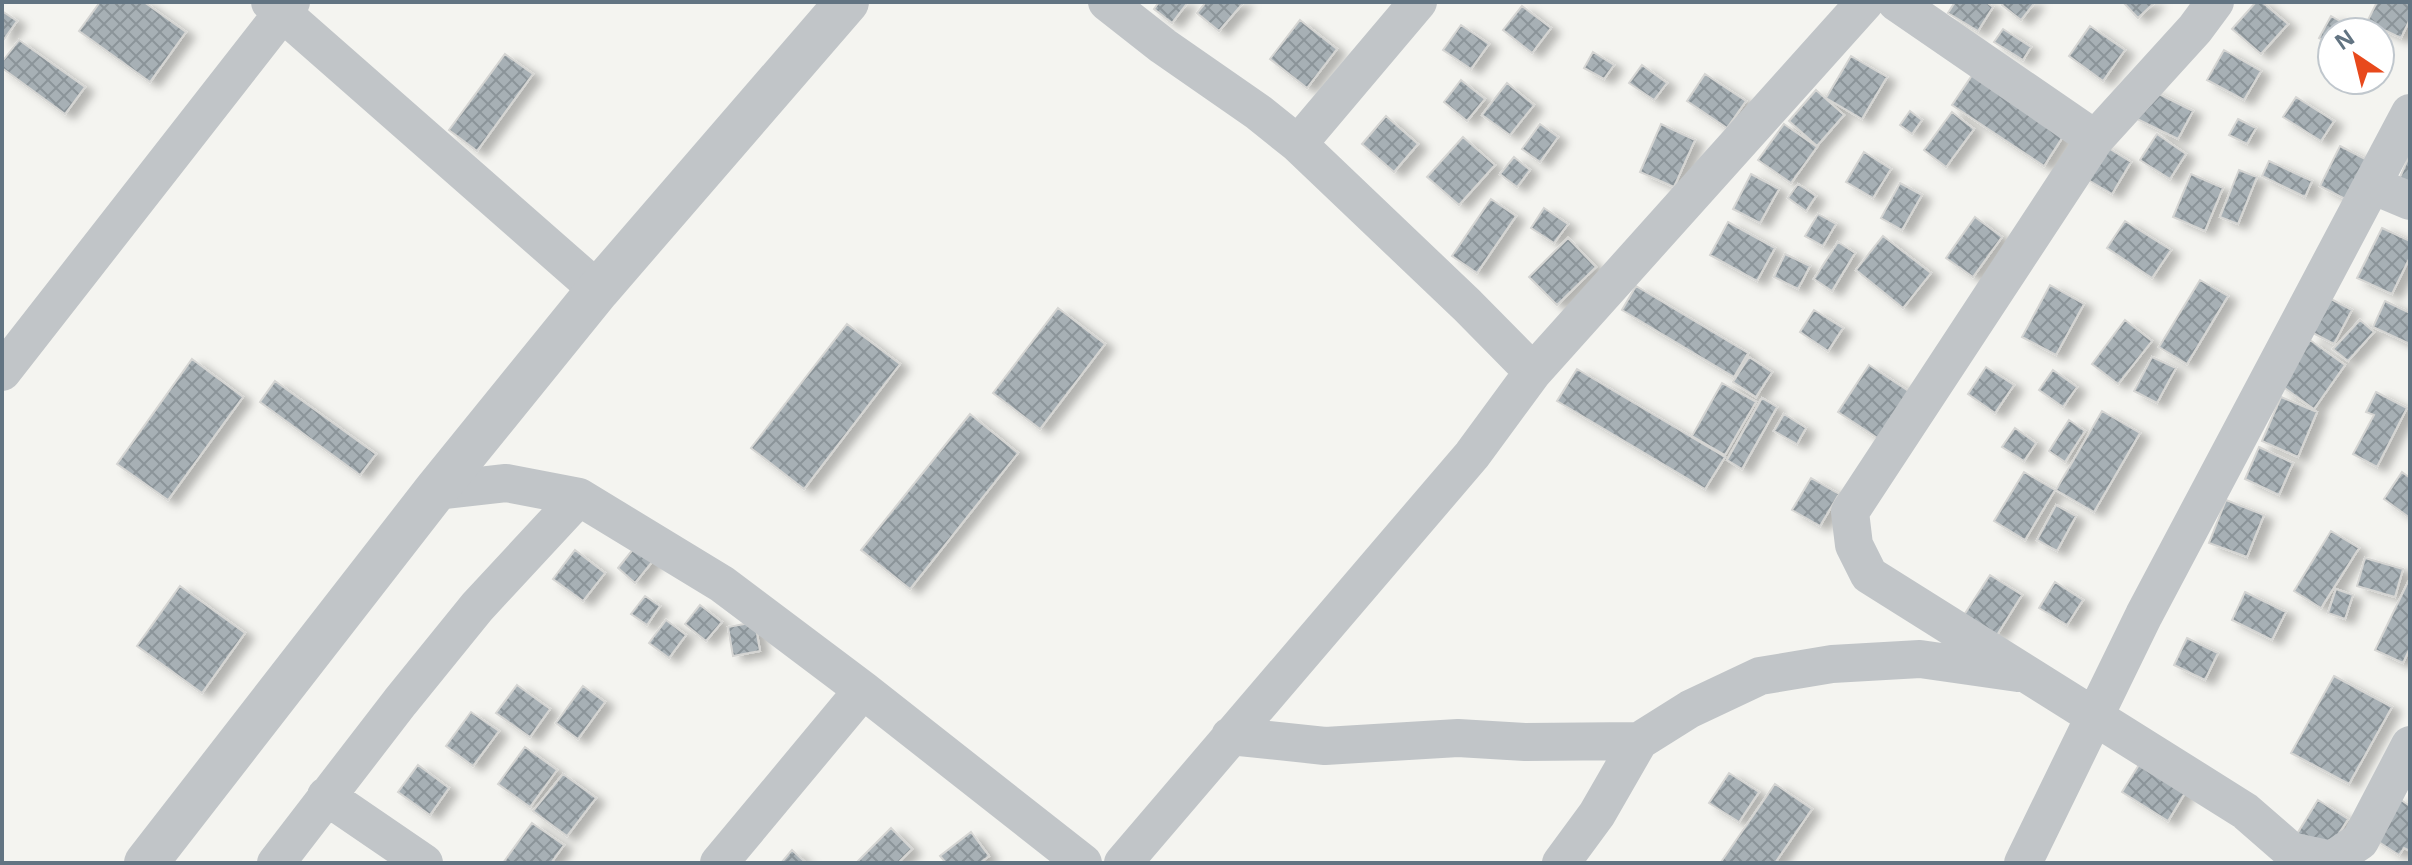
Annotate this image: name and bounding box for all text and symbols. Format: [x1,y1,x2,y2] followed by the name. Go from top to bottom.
[2316,16,2396,96] north arrow
[2328,21,2360,56] text: N

